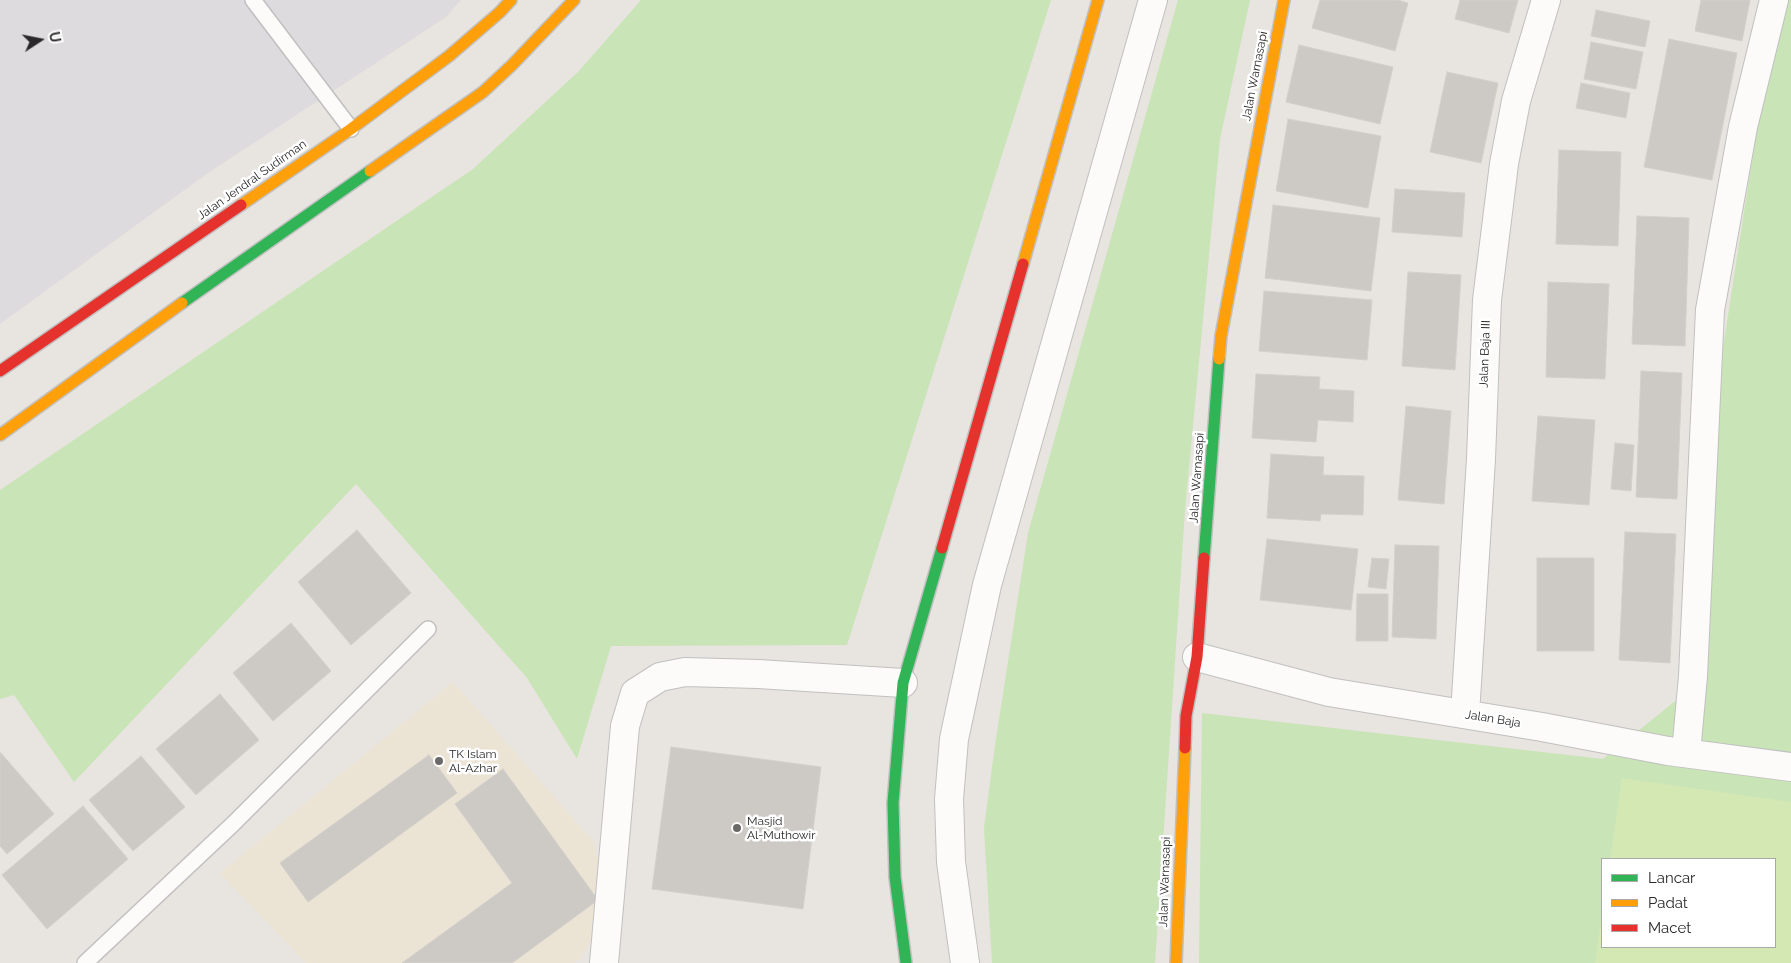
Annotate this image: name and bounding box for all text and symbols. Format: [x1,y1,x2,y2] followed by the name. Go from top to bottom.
[15,15,65,65] north arrow
[46,30,64,44] text: U
[1239,30,1271,122] street label: Jalan Warnasapi
[195,137,309,223] street label: Jalan Jendral Sudirman
[1477,320,1493,388] street label: Jalan Baja III
[1187,432,1207,524] street label: Jalan Warnasapi
[1464,708,1522,730] street label: Jalan Baja
[449,747,497,775] place label: TK Islam Al-Azhar
[433,755,445,767] marker: TK Islam Al-Azhar
[747,814,815,842] place label: Masjid Al-Muthowir
[731,822,743,834] marker: Masjid Al-Muthowir
[1156,836,1174,928] street label: Jalan Warnasapi
[1601,858,1776,948] legend
[1648,869,1695,887] text: Lancar
[1648,894,1688,912] text: Padat
[1648,919,1691,937] text: Macet

